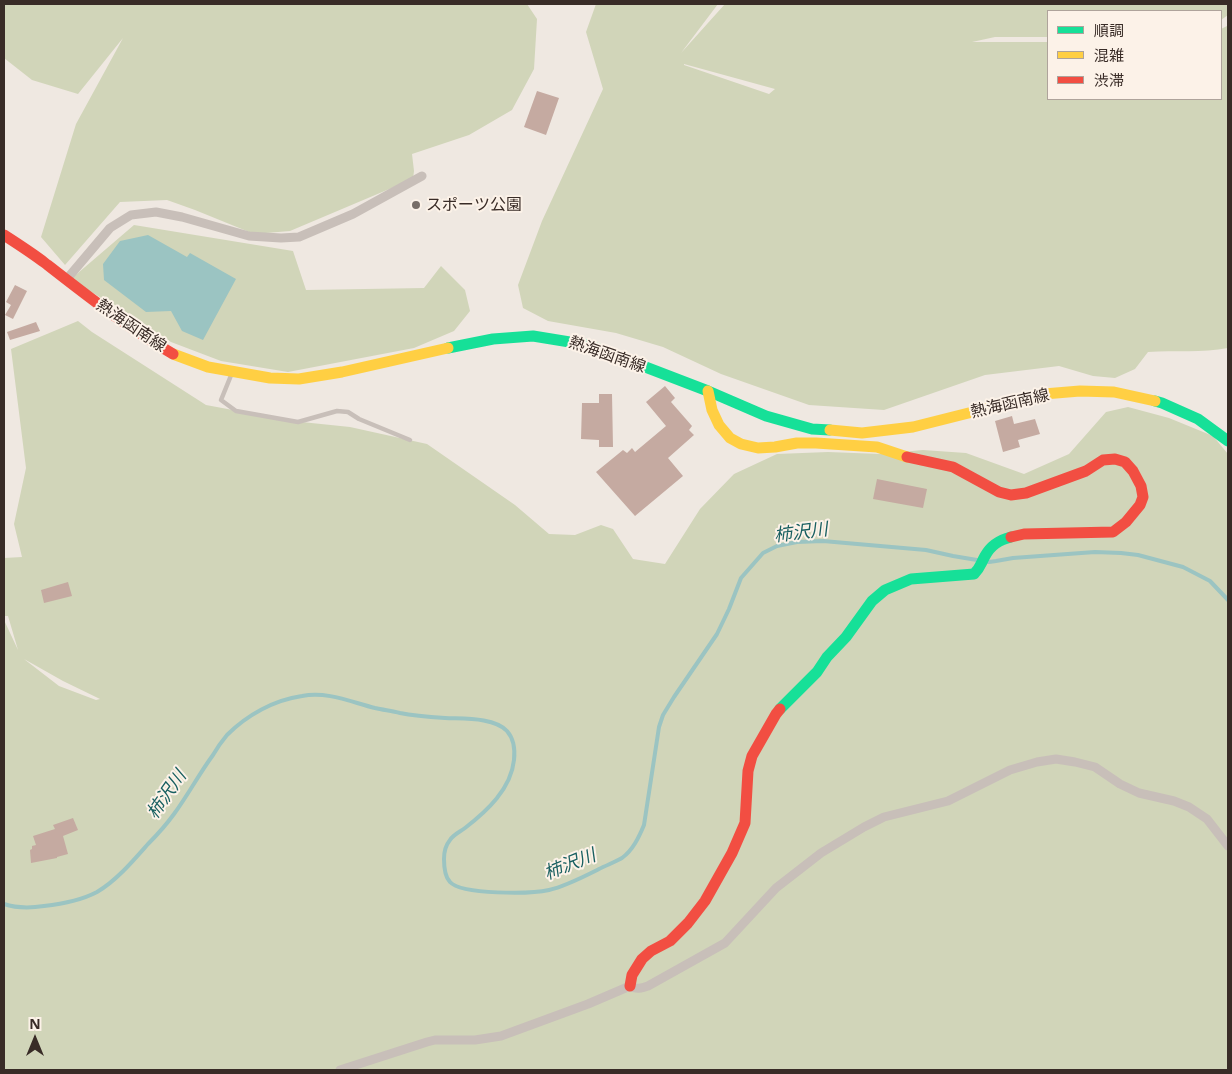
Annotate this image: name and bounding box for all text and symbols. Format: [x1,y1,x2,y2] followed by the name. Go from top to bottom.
[1047,10,1222,100] legend
[1094,20,1124,40] text: 順調
[1094,45,1124,65] text: 混雑
[1094,70,1124,90] text: 渋滞
[426,195,522,215] place label: スポーツ公園
[410,199,422,211] marker: スポーツ公園
[92,296,170,356] street label: 熱海函南線
[566,333,648,377] street label: 熱海函南線
[969,386,1051,422] street label: 熱海函南線
[773,519,829,547] water label: 柿沢川
[143,767,191,823] water label: 柿沢川
[541,845,599,885] water label: 柿沢川
[10,1014,60,1064] north arrow
[29,1014,41,1033] text: N

